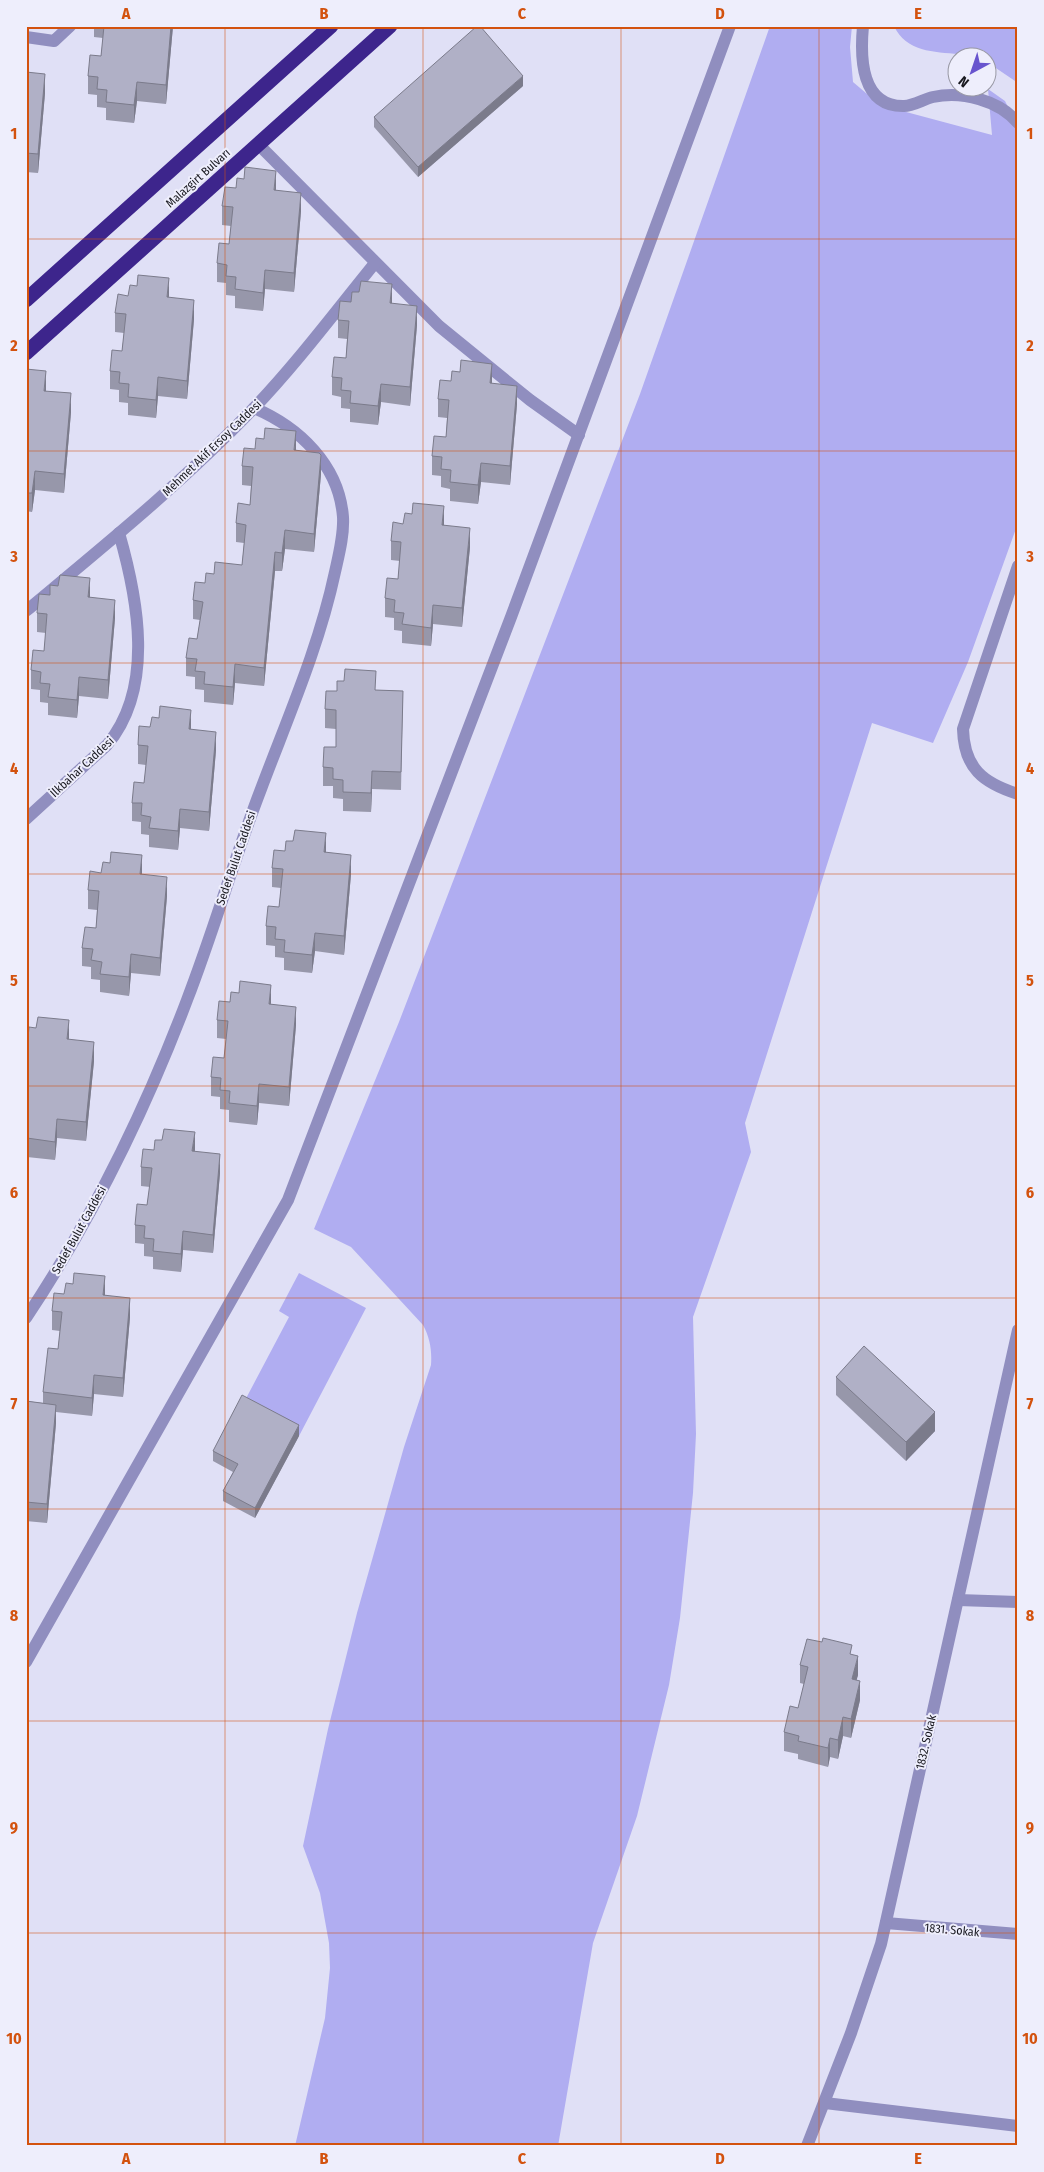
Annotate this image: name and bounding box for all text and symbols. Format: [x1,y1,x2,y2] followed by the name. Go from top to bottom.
[121,4,131,23] text: A
[320,4,329,23] text: B
[518,4,527,23] text: C
[715,4,725,23] text: D
[914,4,922,23] text: E
[946,48,996,98] north arrow
[955,72,973,91] text: N
[11,124,17,143] text: 1
[1027,124,1033,143] text: 1
[163,145,233,211] street label: Malazgirt Bulvarı
[9,336,18,355] text: 2
[1025,336,1034,355] text: 2
[160,397,264,499] street label: Mehmet Akif Ersoy Caddesi
[9,547,18,566] text: 3
[1025,547,1034,566] text: 3
[47,733,117,800] street label: İlkbahar Caddesi
[10,759,18,778] text: 4
[1026,759,1034,778] text: 4
[213,809,259,907] street label: Sedef Bulut Caddesi
[10,971,18,990] text: 5
[1026,971,1034,990] text: 5
[10,1183,18,1202] text: 6
[1026,1183,1034,1202] text: 6
[49,1184,109,1276] street label: Sedef Bulut Caddesi
[11,1394,18,1413] text: 7
[1027,1394,1034,1413] text: 7
[10,1606,19,1625] text: 8
[1026,1606,1035,1625] text: 8
[913,1713,939,1771] street label: 1832. Sokak
[10,1818,18,1837] text: 9
[1026,1818,1034,1837] text: 9
[924,1921,980,1939] street label: 1831. Sokak
[6,2029,22,2048] text: 10
[1022,2029,1038,2048] text: 10
[121,2149,131,2168] text: A
[320,2149,329,2168] text: B
[518,2149,527,2168] text: C
[715,2149,725,2168] text: D
[914,2149,922,2168] text: E

